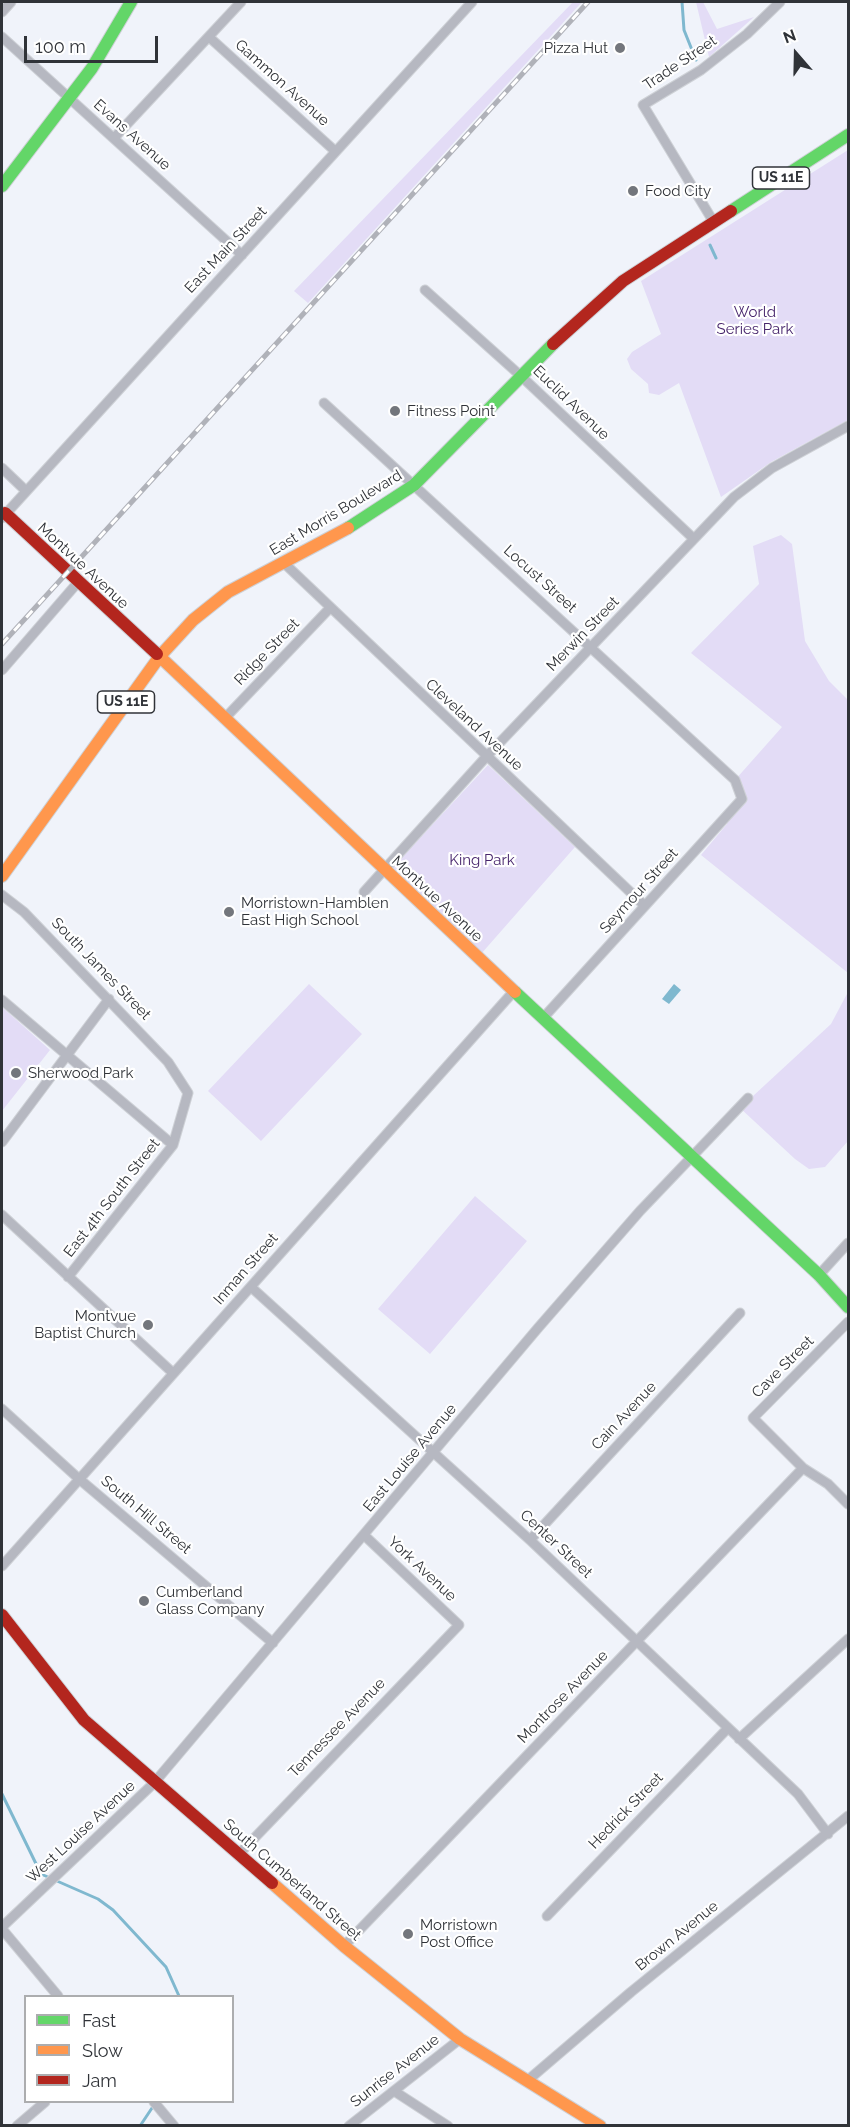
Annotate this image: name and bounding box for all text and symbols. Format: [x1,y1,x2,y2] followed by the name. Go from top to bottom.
[27,24,160,62] scale bar
[766,24,826,84] north arrow
[781,26,799,48] text: N
[640,32,720,94] street label: Trade Street
[35,36,86,57] text: 100 m
[231,36,333,130] street label: Gammon Avenue
[544,39,608,57] place label: Pizza Hut
[613,41,627,55] marker: Pizza Hut
[90,96,174,174] street label: Evans Avenue
[752,167,810,189] road number: US 11E
[645,182,711,200] place label: Food City
[626,184,640,198] marker: Food City
[181,203,271,297] street label: East Main Street
[717,303,793,338] park label: World Series Park
[529,362,613,444] street label: Euclid Avenue
[407,402,495,420] place label: Fitness Point
[388,404,402,418] marker: Fitness Point
[267,466,405,560] street label: East Morris Boulevard
[34,519,132,613] street label: Montvue Avenue
[500,541,580,617] street label: Locust Street
[543,593,623,675] street label: Merwin Street
[231,615,303,689] street label: Ridge Street
[422,675,526,775] street label: Cleveland Avenue
[98,691,154,713] road number: US 11E
[596,845,682,937] street label: Seymour Street
[449,851,515,869] park label: King Park
[388,852,486,946] street label: Montvue Avenue
[241,894,389,929] place label: Morristown-Hamblen East High School
[222,905,236,919] marker: Morristown-Hamblen East High School
[48,914,154,1024] street label: South James Street
[28,1064,133,1082] place label: Sherwood Park
[9,1066,23,1080] marker: Sherwood Park
[60,1135,164,1261] street label: East 4th South Street
[210,1230,282,1308] street label: Inman Street
[34,1307,136,1342] place label: Montvue Baptist Church
[141,1318,155,1332] marker: Montvue Baptist Church
[748,1332,818,1402] street label: Cave Street
[588,1378,660,1454] street label: Cain Avenue
[360,1400,460,1516] street label: East Louise Avenue
[97,1472,195,1558] street label: South Hill Street
[516,1506,596,1582] street label: Center Street
[384,1533,460,1605] street label: York Avenue
[156,1583,264,1618] place label: Cumberland Glass Company
[137,1594,151,1608] marker: Cumberland Glass Company
[514,1647,612,1747] street label: Montrose Avenue
[285,1675,389,1781] street label: Tennessee Avenue
[585,1769,667,1853] street label: Hedrick Street
[23,1777,139,1887] street label: West Louise Avenue
[219,1815,365,1945] street label: South Cumberland Street
[632,1897,722,1975] street label: Brown Avenue
[420,1916,497,1951] place label: Morristown Post Office
[401,1927,415,1941] marker: Morristown Post Office
[24,1995,234,2103] legend
[82,2010,116,2031] text: Fast
[347,2031,443,2111] street label: Sunrise Avenue
[82,2040,123,2061] text: Slow
[82,2070,117,2091] text: Jam

